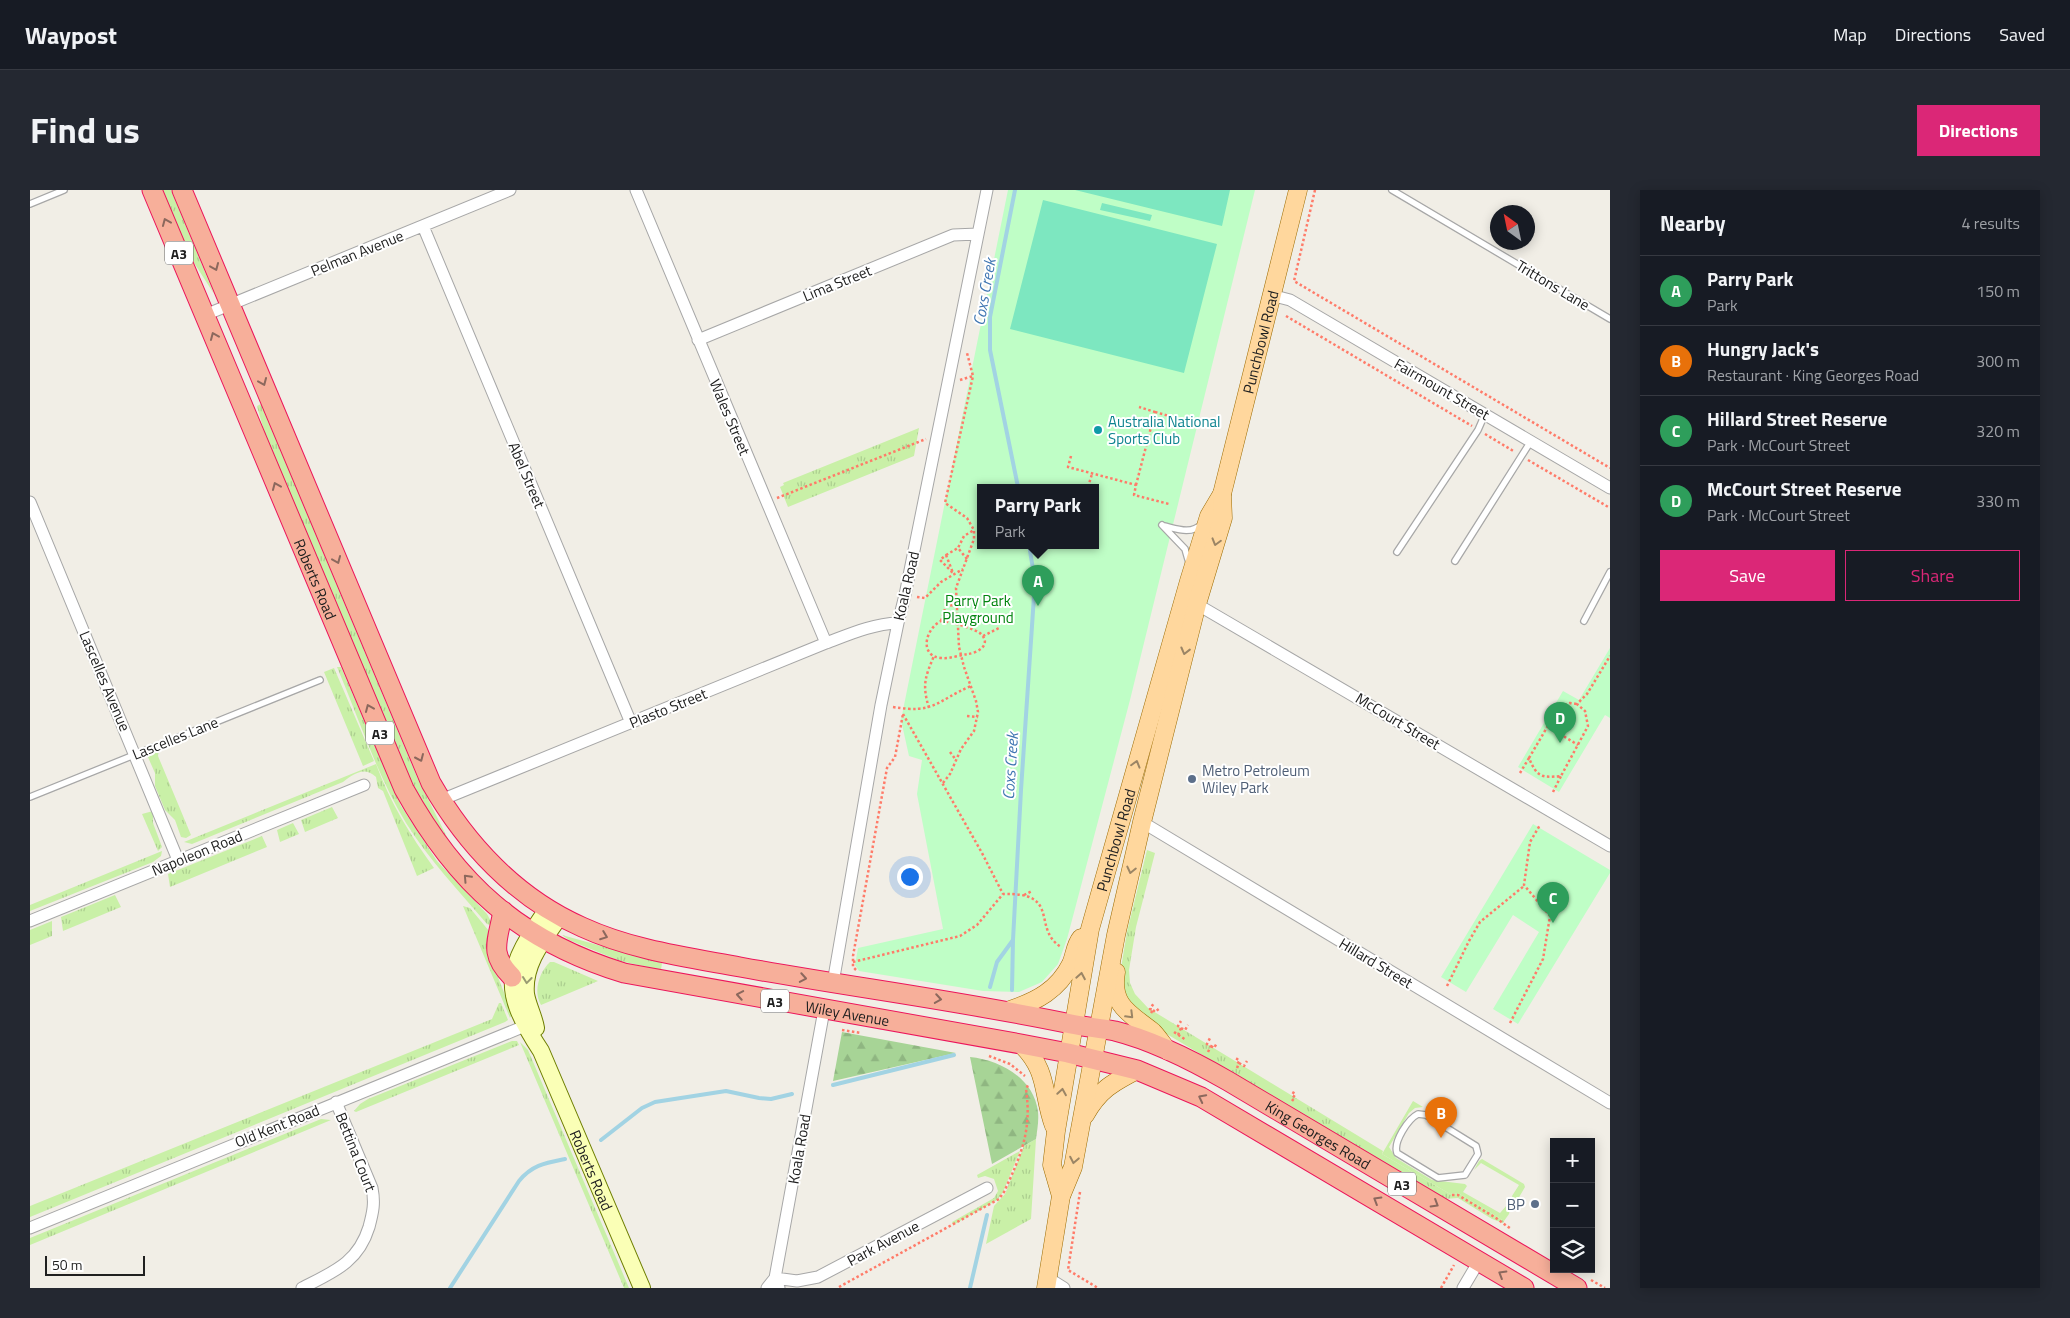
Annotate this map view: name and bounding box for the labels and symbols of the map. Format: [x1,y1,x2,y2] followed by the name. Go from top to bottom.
[1490,205,1535,250] north arrow
[161,218,172,227] one-way arrow
[307,224,407,282] street label: Pelman Avenue
[165,242,193,264] road number: A3
[1512,254,1594,316] street label: Trittons Lane
[966,255,1002,327] water label: Coxs Creek
[799,258,876,307] street label: Lima Street
[208,262,219,271] one-way arrow
[1236,288,1284,396] street label: Punchbowl Road
[209,332,220,341] one-way arrow
[1390,352,1495,426] street label: Fairmount Street
[704,375,757,459] street label: Wales Street
[256,377,267,386] one-way arrow
[1108,410,1221,450] place label: Australia National Sports Club
[1092,424,1104,436] marker: Australia National Sports Club
[503,438,552,512] street label: Abel Street
[272,482,283,491] one-way arrow
[288,535,343,623] street label: Roberts Road
[1211,537,1221,545] one-way arrow
[887,549,925,623] street label: Koala Road
[330,555,341,564] one-way arrow
[1022,565,1054,606] pin: A
[942,589,1014,629] park label: Parry Park Playground
[73,627,137,735] street label: Lascelles Avenue
[1180,647,1191,656] one-way arrow
[626,682,711,734] street label: Plasto Street
[1351,687,1445,756] street label: McCourt Street
[1544,702,1576,743] pin: D
[365,704,376,713] one-way arrow
[129,710,221,766] street label: Lascelles Lane
[366,722,394,744] road number: A3
[996,730,1024,800] water label: Coxs Creek
[413,753,424,762] one-way arrow
[1202,759,1310,799] place label: Metro Petroleum Wiley Park
[1131,760,1141,768] one-way arrow
[1186,773,1198,785] marker: Metro Petroleum Wiley Park
[1090,786,1141,894] street label: Punchbowl Road
[148,824,246,882] street label: Napoleon Road
[897,864,923,890] your location
[1126,865,1137,874] one-way arrow
[464,874,473,883] one-way arrow
[1537,882,1569,923] pin: C
[599,930,608,940] one-way arrow
[1335,932,1418,995] street label: Hillard Street
[798,972,807,983] one-way arrow
[1076,972,1086,981] one-way arrow
[522,976,533,984] one-way arrow
[761,989,789,1012] road number: A3
[735,990,743,1001] one-way arrow
[933,993,942,1003] one-way arrow
[804,994,891,1032] street label: Wiley Avenue
[1124,1009,1133,1018] one-way arrow
[1056,1088,1067,1096] one-way arrow
[1199,1094,1208,1104] one-way arrow
[1261,1094,1375,1175] street label: King Georges Road
[1425,1097,1457,1138] pin: B
[231,1099,323,1153] street label: Old Kent Road
[330,1109,383,1196] street label: Bettina Court
[782,1112,816,1186] street label: Koala Road
[564,1126,619,1214] street label: Roberts Road
[1069,1155,1080,1164] one-way arrow
[1388,1172,1416,1196] road number: A3
[1507,1193,1525,1216] place label: BP
[1374,1197,1383,1207] one-way arrow
[1430,1197,1439,1207] one-way arrow
[1529,1198,1541,1210] marker: BP
[843,1214,923,1272] street label: Park Avenue
[45,1253,145,1276] scale bar
[1498,1271,1507,1281] one-way arrow

